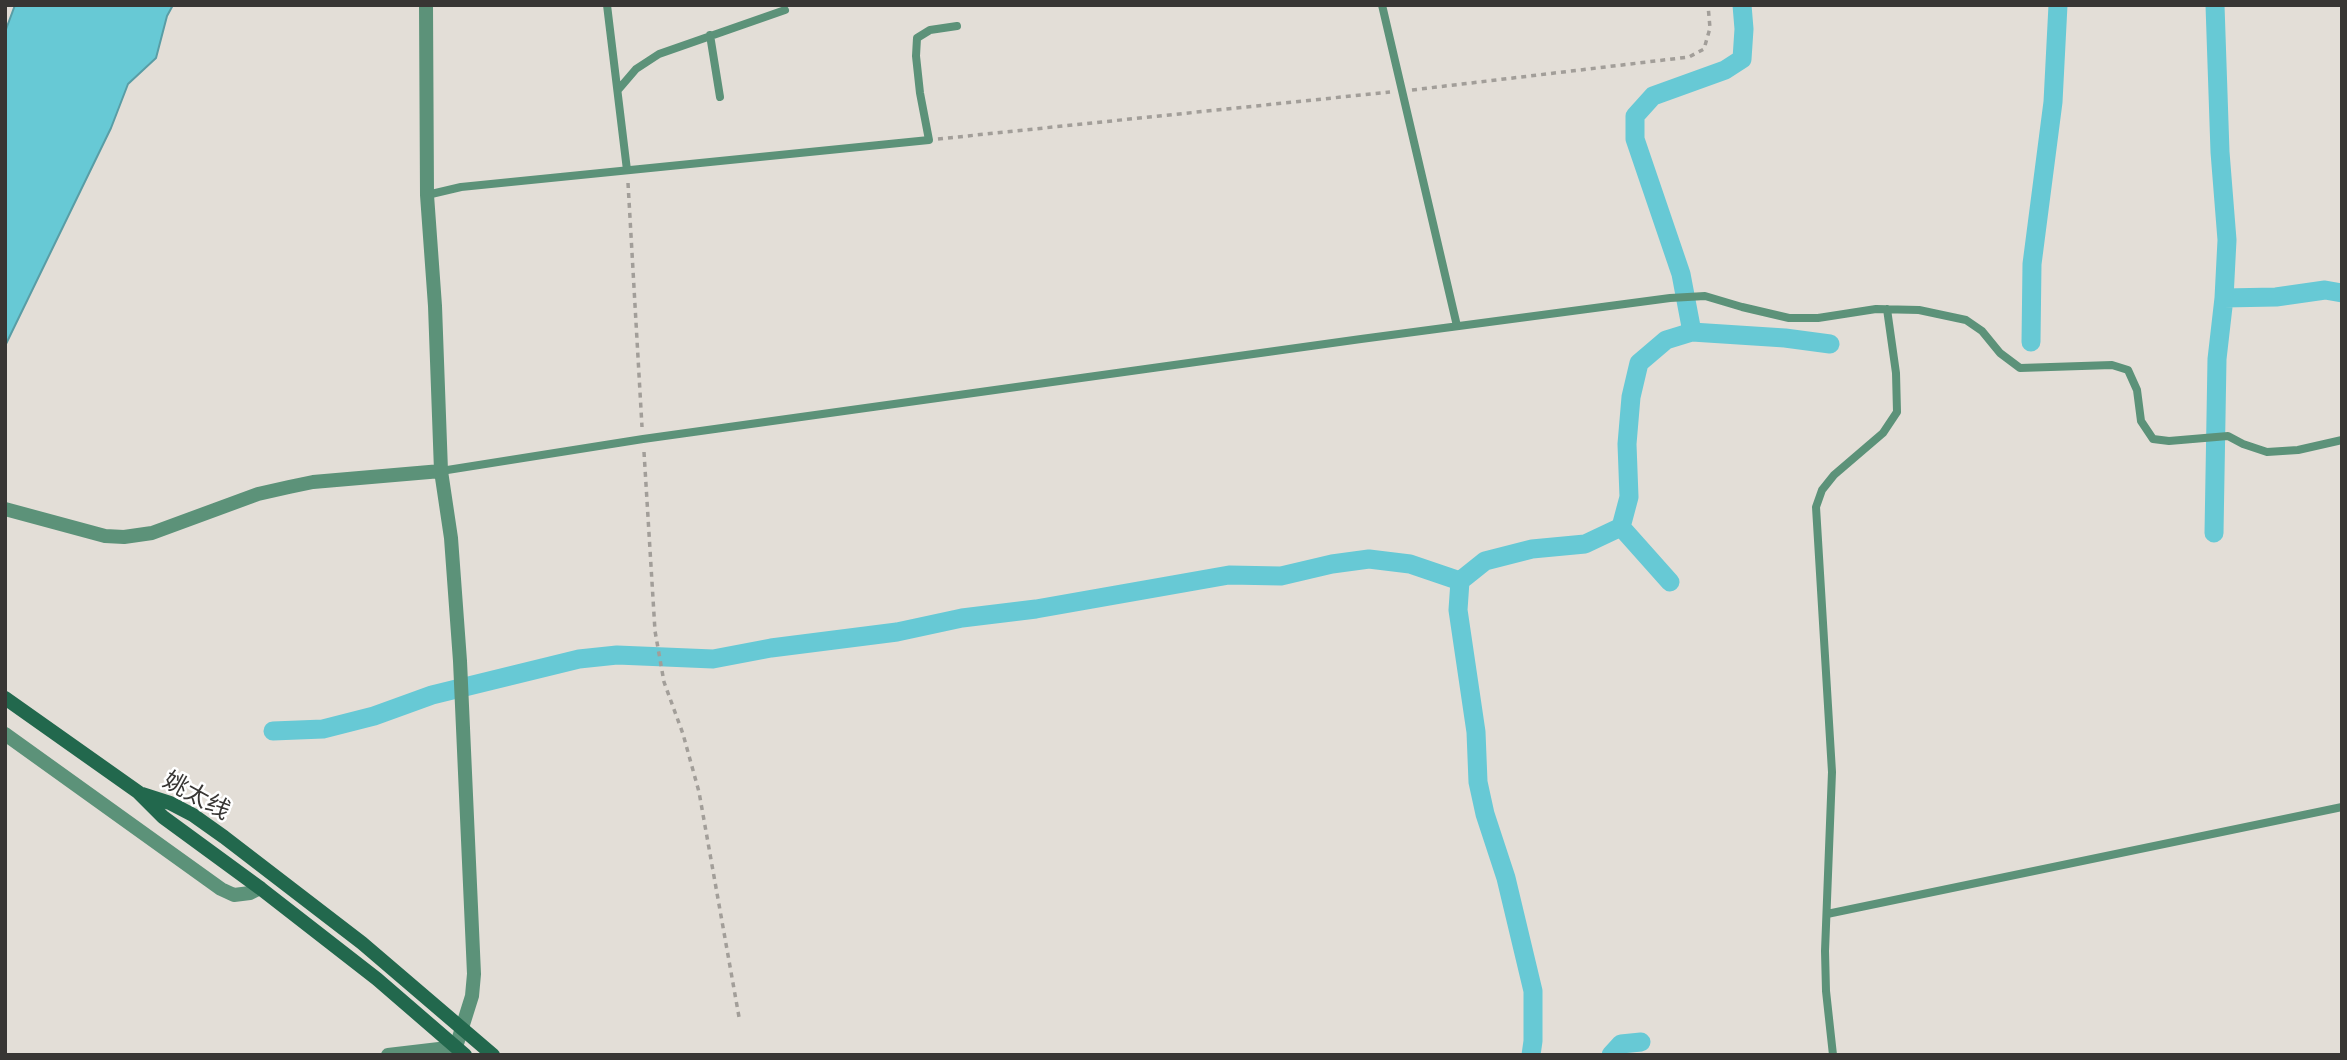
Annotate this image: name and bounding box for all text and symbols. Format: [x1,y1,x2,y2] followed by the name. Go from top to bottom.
[158,767,234,827] street label: 姚太线

